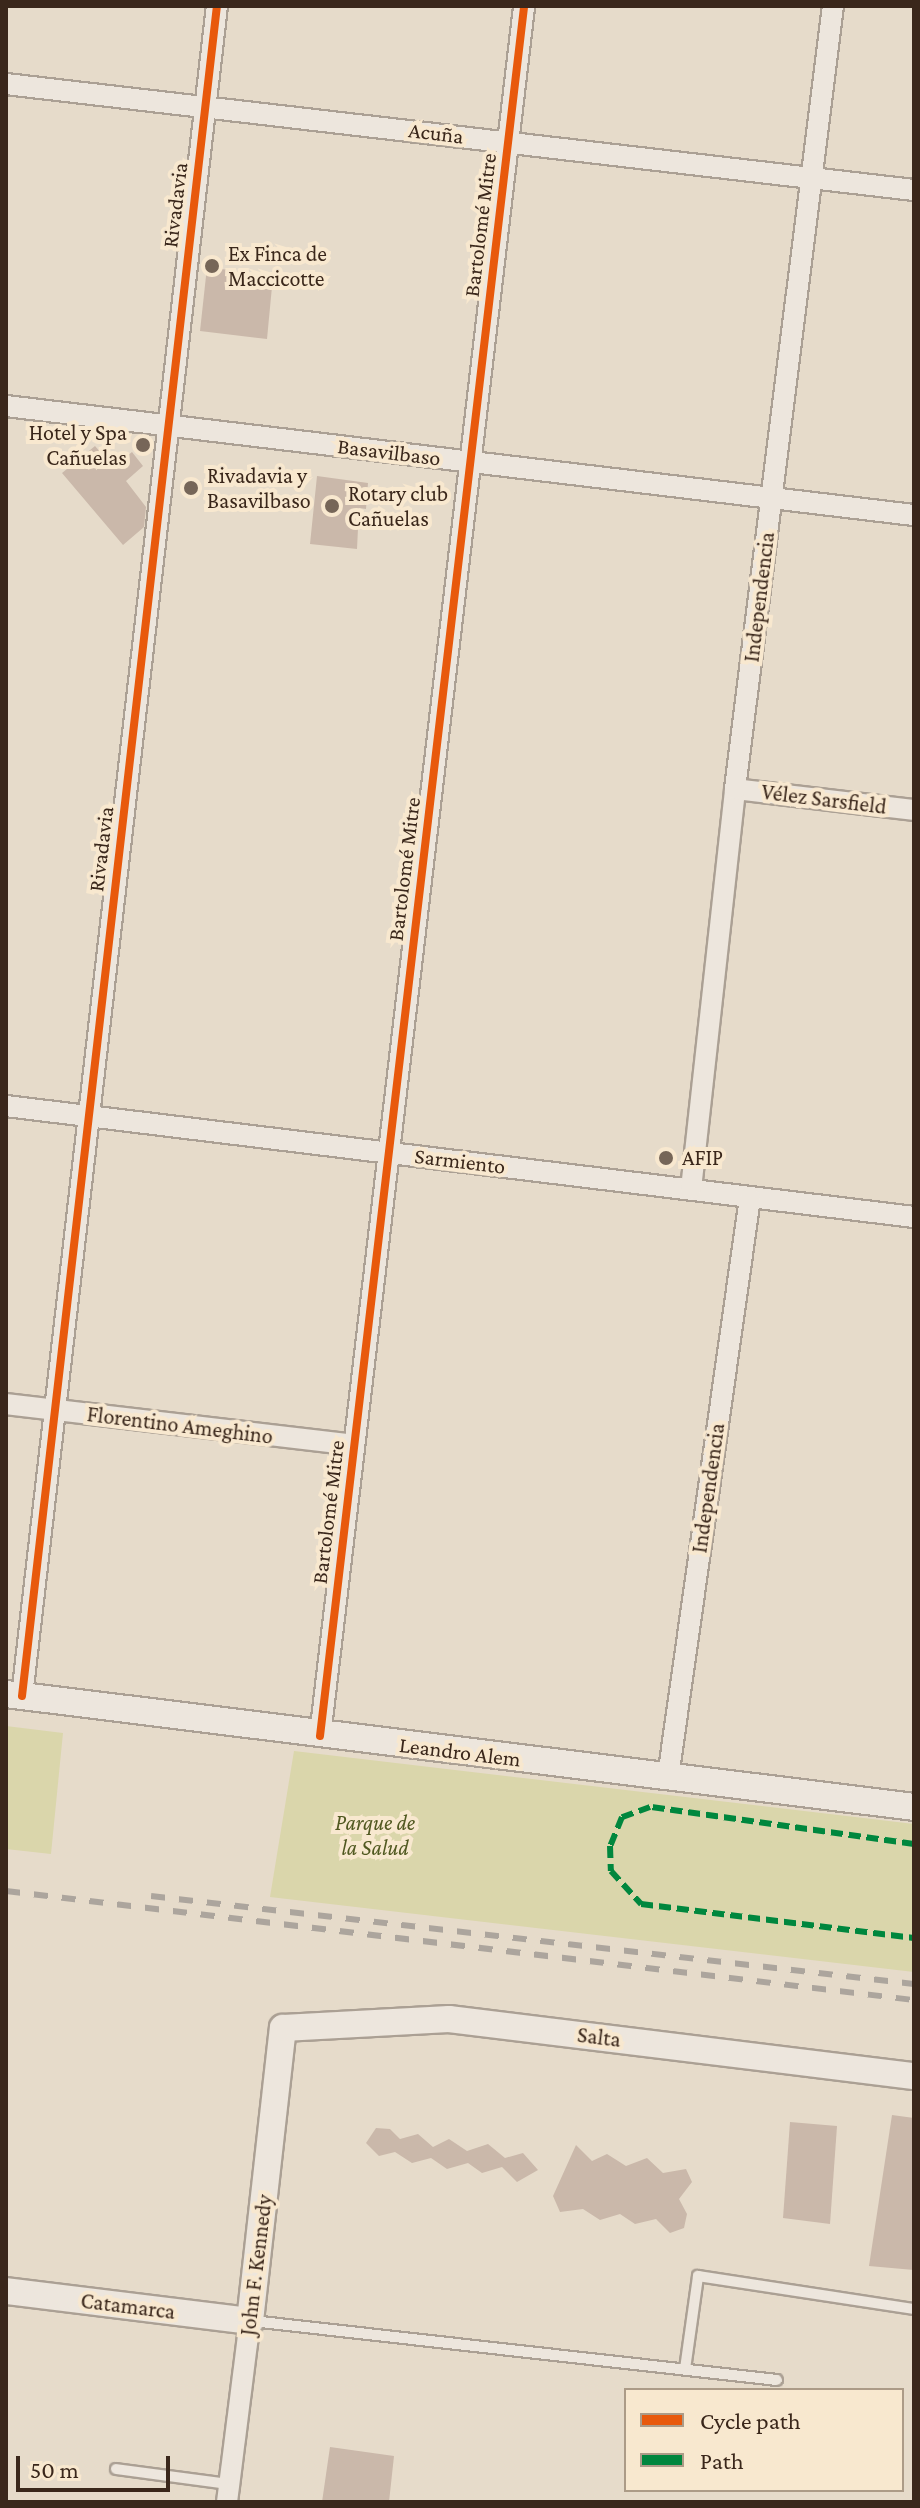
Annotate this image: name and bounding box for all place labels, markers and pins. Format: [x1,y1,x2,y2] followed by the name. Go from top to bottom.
[228,240,327,292] place label: Ex Finca de Maccicotte
[203,257,221,275] marker: Ex Finca de Maccicotte
[29,419,127,470] place label: Hotel y Spa Cañuelas
[134,436,152,454] marker: Hotel y Spa Cañuelas
[207,462,311,514] place label: Rivadavia y Basavilbaso
[182,479,200,497] marker: Rivadavia y Basavilbaso
[348,480,448,532] place label: Rotary club Cañuelas
[323,497,341,515] marker: Rotary club Cañuelas
[682,1145,723,1171] place label: AFIP
[657,1149,675,1167] marker: AFIP

